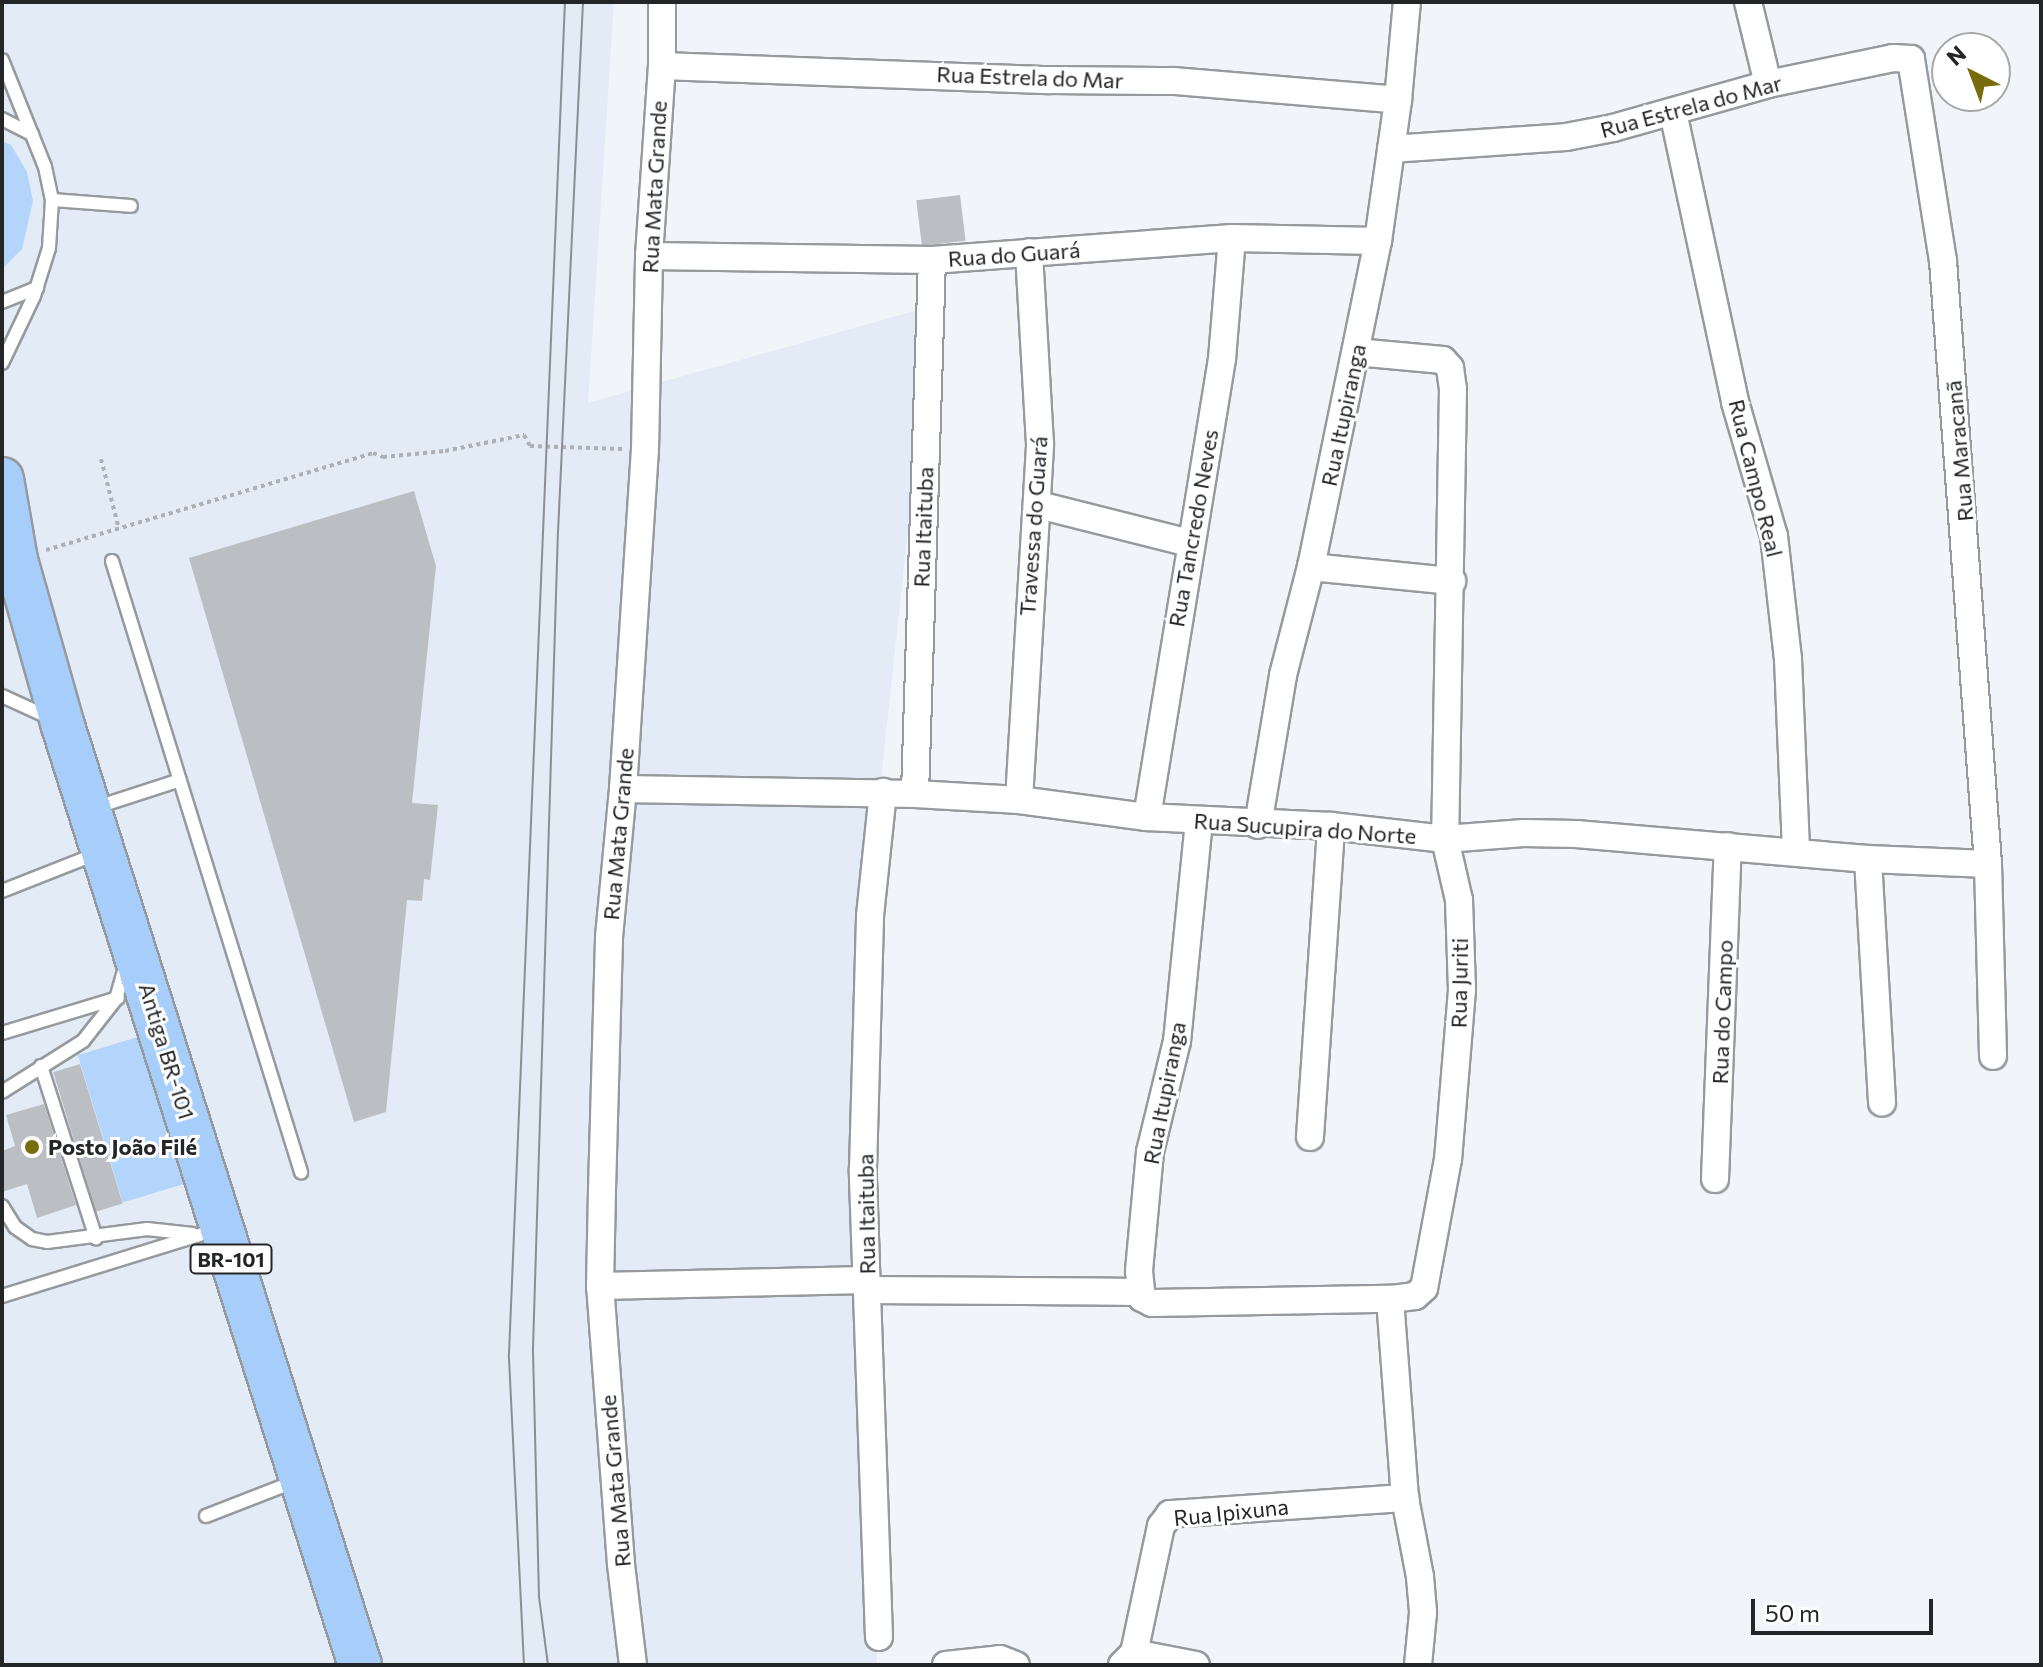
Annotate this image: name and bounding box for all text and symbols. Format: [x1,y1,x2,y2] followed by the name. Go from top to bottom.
[1931,32,2011,112] north arrow
[1941,40,1971,71] text: N
[936,61,1124,93] street label: Rua Estrela do Mar
[1597,69,1785,143] street label: Rua Estrela do Mar
[636,100,672,274] street label: Rua Mata Grande
[947,236,1081,272] street label: Rua do Guará
[1315,341,1371,489] street label: Rua Itupiranga
[1940,379,1978,523] street label: Rua Maracanã
[1724,396,1788,560] street label: Rua Campo Real
[1163,427,1223,629] street label: Rua Tancredo Neves
[1014,435,1052,617] street label: Travessa do Guará
[908,466,938,588] street label: Rua Itaituba
[597,747,639,921] street label: Rua Mata Grande
[1193,807,1417,849] street label: Rua Sucupira do Norte
[1445,938,1473,1028] street label: Rua Juriti
[1706,939,1738,1085] street label: Rua do Campo
[134,980,200,1122] street label: Antiga BR-101
[1137,1019,1191,1167] street label: Rua Itupiranga
[48,1134,197,1160] place label: Posto João Filé
[23,1138,41,1156] marker: Posto João Filé
[852,1153,880,1275] street label: Rua Itaituba
[189,1243,273,1275] road number: BR-101
[594,1394,636,1568] street label: Rua Mata Grande
[1172,1493,1290,1531] street label: Rua Ipixuna
[1755,1583,1937,1633] scale bar
[1765,1598,1820,1627] text: 50 m

